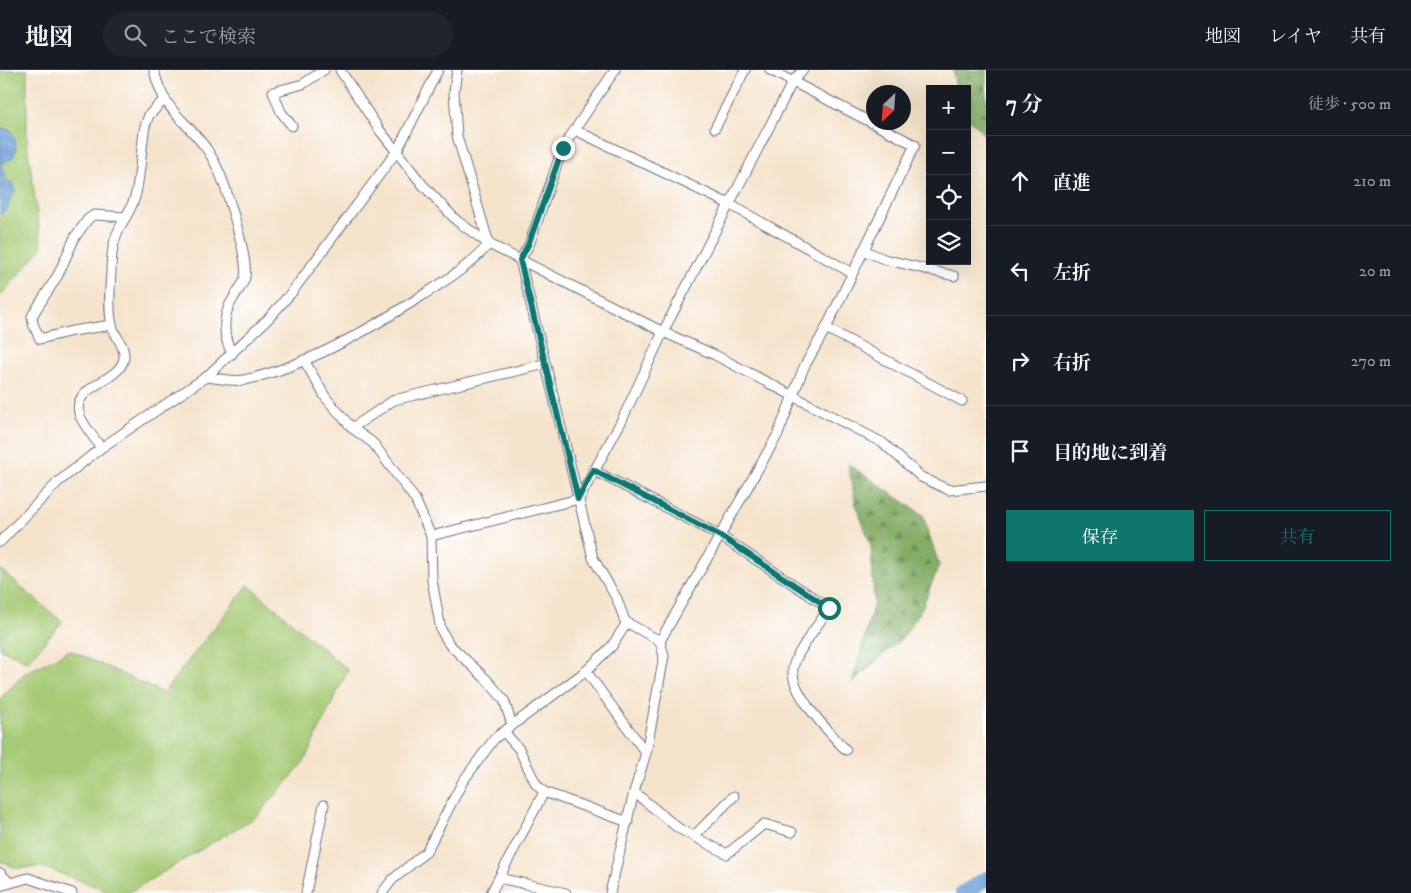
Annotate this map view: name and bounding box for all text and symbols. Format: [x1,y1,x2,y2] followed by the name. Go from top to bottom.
[103,12,453,57] search box
[121,21,149,49] icon: search
[25,23,73,53] text: 地図
[161,26,256,49] text: ここで検索
[1205,26,1241,48] text: 地図
[1269,26,1322,48] text: レイヤ
[1350,26,1386,48] text: 共有
[866,85,911,130] north arrow
[926,85,971,265] map controls
[926,85,971,130] button: +
[1006,92,1043,118] text: 7 分
[1308,94,1391,114] text: 徒歩 · 500 m
[926,130,971,175] button: −
[552,137,575,160] route end
[1006,167,1034,195] icon: ahead
[1353,171,1391,191] text: 210 m
[1053,172,1091,195] text: 直進
[926,175,971,220] button: locate
[926,220,971,265] button: layers
[1006,257,1034,285] icon: left
[1359,261,1391,281] text: 20 m
[1053,262,1091,285] text: 左折
[1006,347,1034,375] icon: right
[1351,351,1391,371] text: 270 m
[1053,352,1091,375] text: 右折
[1006,437,1034,465] icon: arrive
[1053,442,1167,465] text: 目的地に到着
[1006,510,1194,561] button: 保存
[1204,510,1391,561] button: 共有
[818,597,841,620] route start

